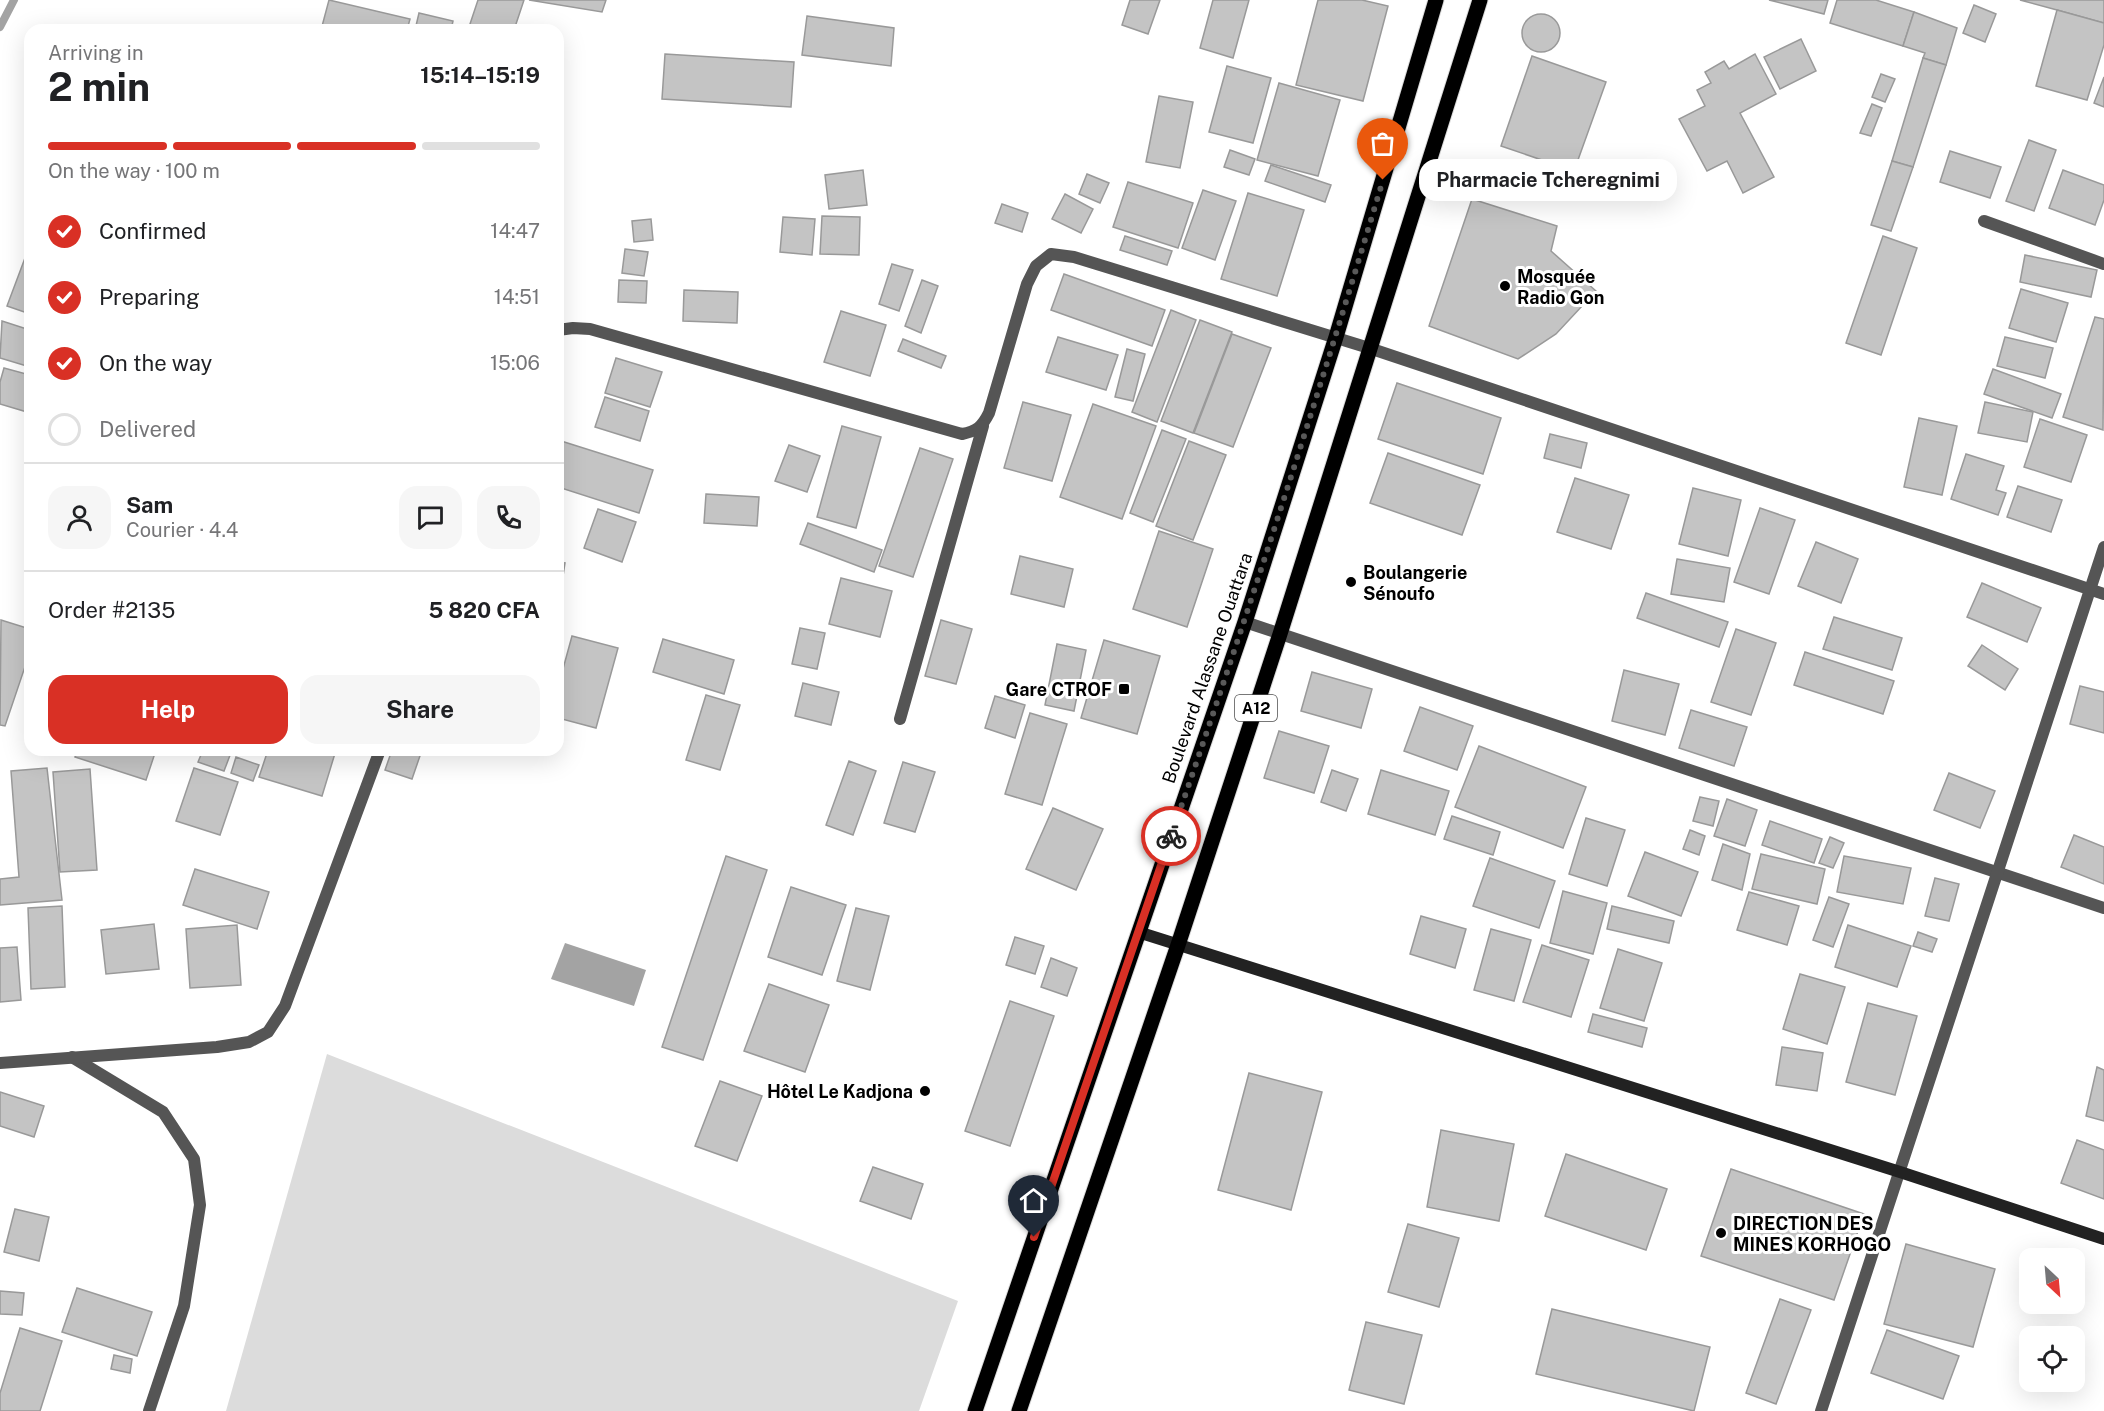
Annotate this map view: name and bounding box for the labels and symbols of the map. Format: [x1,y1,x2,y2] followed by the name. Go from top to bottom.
[1357,118,1408,180] pin
[1419,159,1677,201] callout: Pharmacie Tcheregnimi
[1517,266,1604,308] place label: Mosquée Radio Gon
[1498,279,1512,293] marker: Mosquée Radio Gon
[1158,550,1256,786] street label: Boulevard Alassane Ouattara
[1363,562,1467,604] place label: Boulangerie Sénoufo
[1344,575,1358,589] marker: Boulangerie Sénoufo
[1006,679,1112,700] place label: Gare CTROF
[1117,682,1131,696] marker: Gare CTROF
[1235,695,1277,721] road number: A12
[1141,806,1201,866] courier
[767,1081,913,1102] place label: Hôtel Le Kadjona
[918,1084,932,1098] marker: Hôtel Le Kadjona
[1008,1175,1059,1237] pin
[1733,1213,1891,1255] place label: DIRECTION DES MINES KORHOGO
[1714,1226,1728,1240] marker: DIRECTION DES MINES KORHOGO
[2019,1248,2085,1314] north arrow

